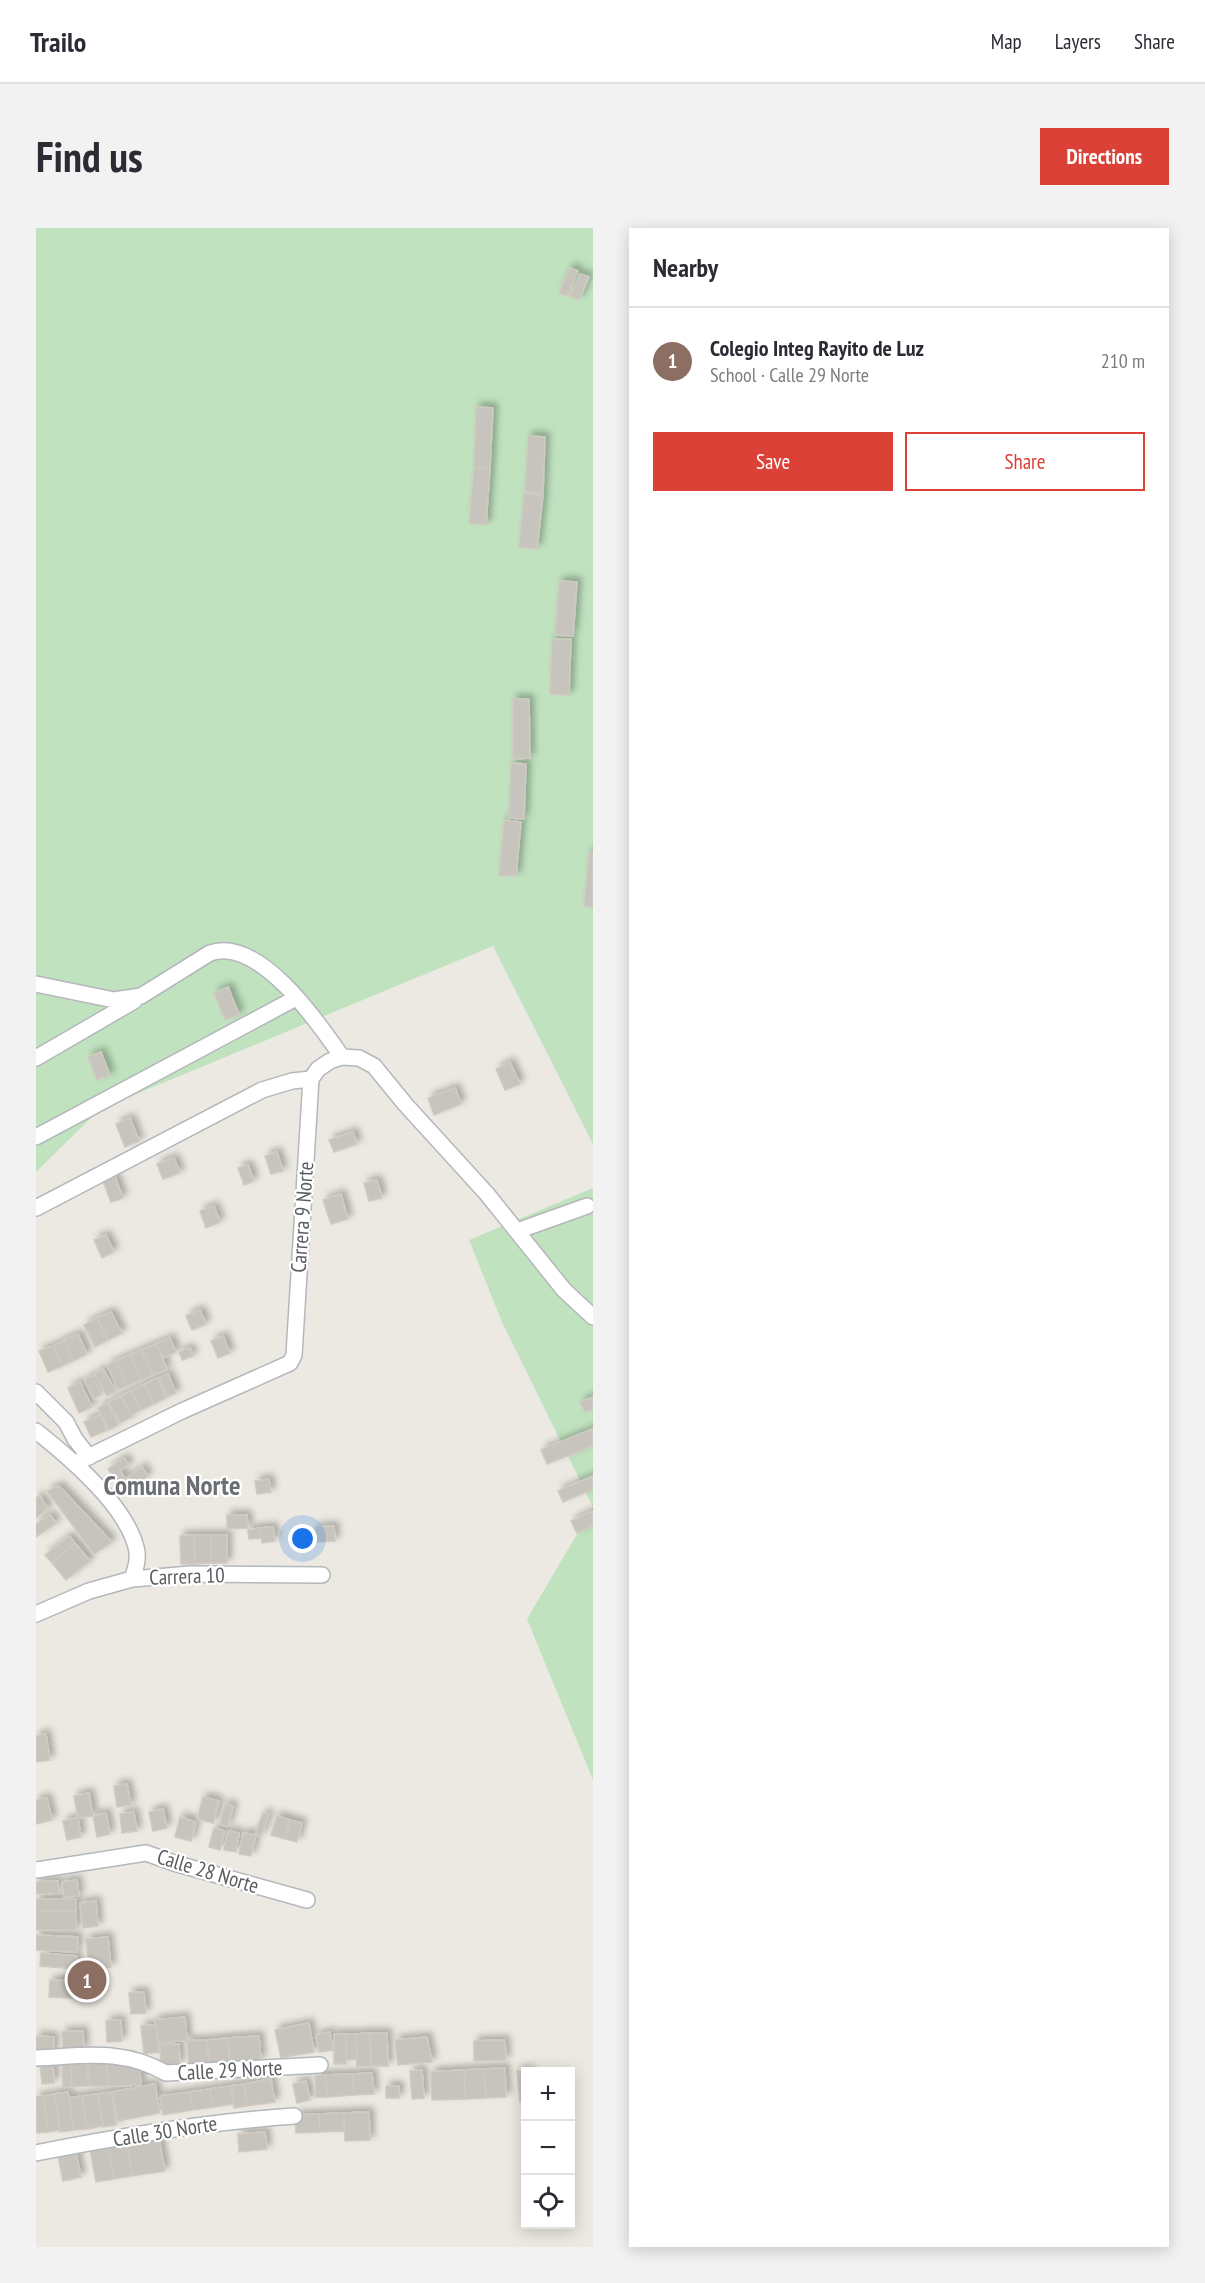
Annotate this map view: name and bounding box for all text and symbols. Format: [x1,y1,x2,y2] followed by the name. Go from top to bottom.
[30,23,86,60] text: Trailo
[991,28,1022,55] text: Map
[1055,28,1101,55] text: Layers
[1134,28,1175,55] text: Share
[1040,128,1169,185] button: Directions
[36,129,143,184] text: Find us
[653,251,718,284] text: Nearby
[710,334,924,362] text: Colegio Integ Rayito de Luz
[668,348,677,374] text: 1
[1101,348,1145,374] text: 210 m
[710,362,869,388] text: School · Calle 29 Norte
[653,432,893,491] button: Save
[905,432,1145,491] button: Share
[285,1161,319,1273] street label: Carrera 9 Norte
[104,1468,240,1502] district label: Comuna Norte
[288,1524,317,1553] your location
[149,1561,225,1591] street label: Carrera 10
[154,1843,262,1899] street label: Calle 28 Norte
[68,1958,106,2002] pin: 1
[177,2054,283,2086] street label: Calle 29 Norte
[521,2067,575,2229] map controls
[521,2067,575,2121] button: +
[111,2109,219,2153] street label: Calle 30 Norte
[521,2121,575,2175] button: −
[521,2175,575,2229] button: locate

